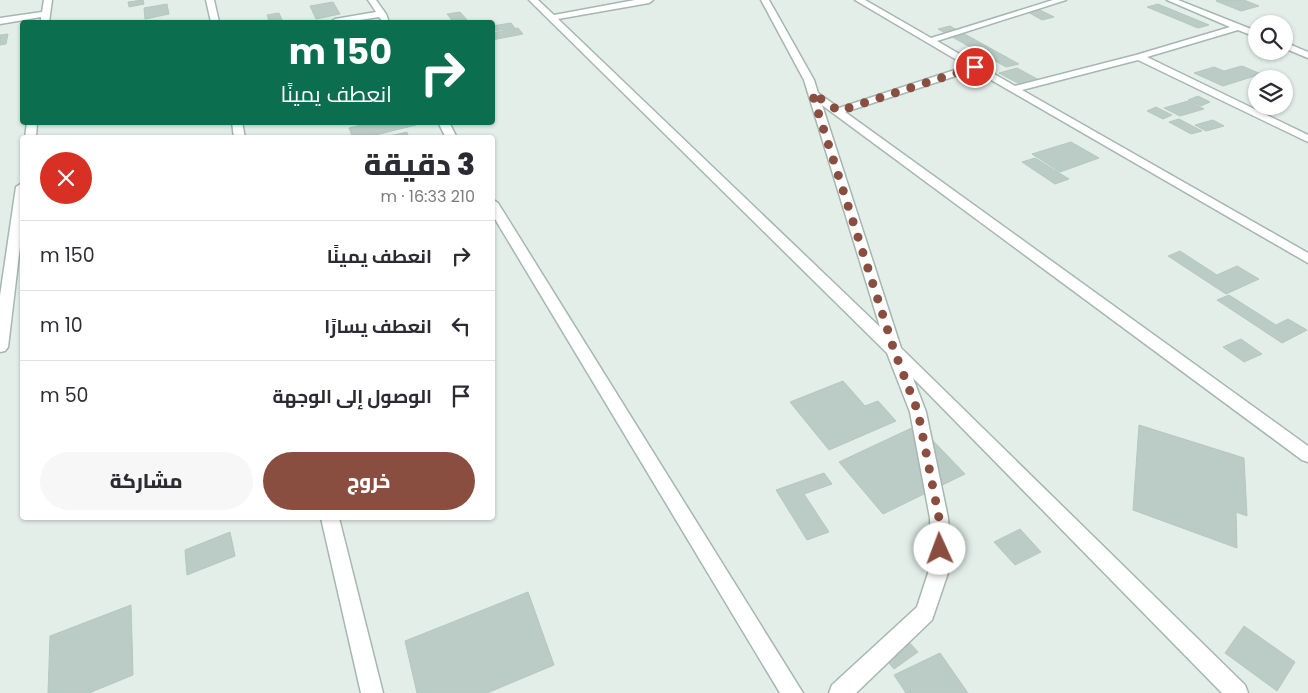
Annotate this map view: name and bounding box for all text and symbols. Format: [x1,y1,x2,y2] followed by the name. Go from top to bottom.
[1248,15,1293,115] map controls
[1248,15,1293,60] button: search
[289,27,392,76] text: 150 m
[410,40,475,105] icon: right
[954,46,996,88] pin
[961,53,989,81] icon: arrive
[1248,70,1293,115] button: layers
[281,79,392,110] text: انعطف يمينًا
[364,143,475,186] text: 3 دقيقة
[40,152,92,204] button: close
[380,185,475,208] text: 210 m · 16:33
[40,242,95,269] text: 150 m
[447,242,475,270] icon: right
[327,243,432,270] text: انعطف يمينًا
[40,312,83,339] text: 10 m
[447,312,475,340] icon: left
[324,313,432,340] text: انعطف يسارًا
[40,382,89,409] text: 50 m
[447,382,475,410] icon: arrive
[273,383,432,410] text: الوصول إلى الوجهة
[40,452,253,510] button: مشاركة
[263,452,475,510] button: خروج
[913,522,965,574] position arrow

